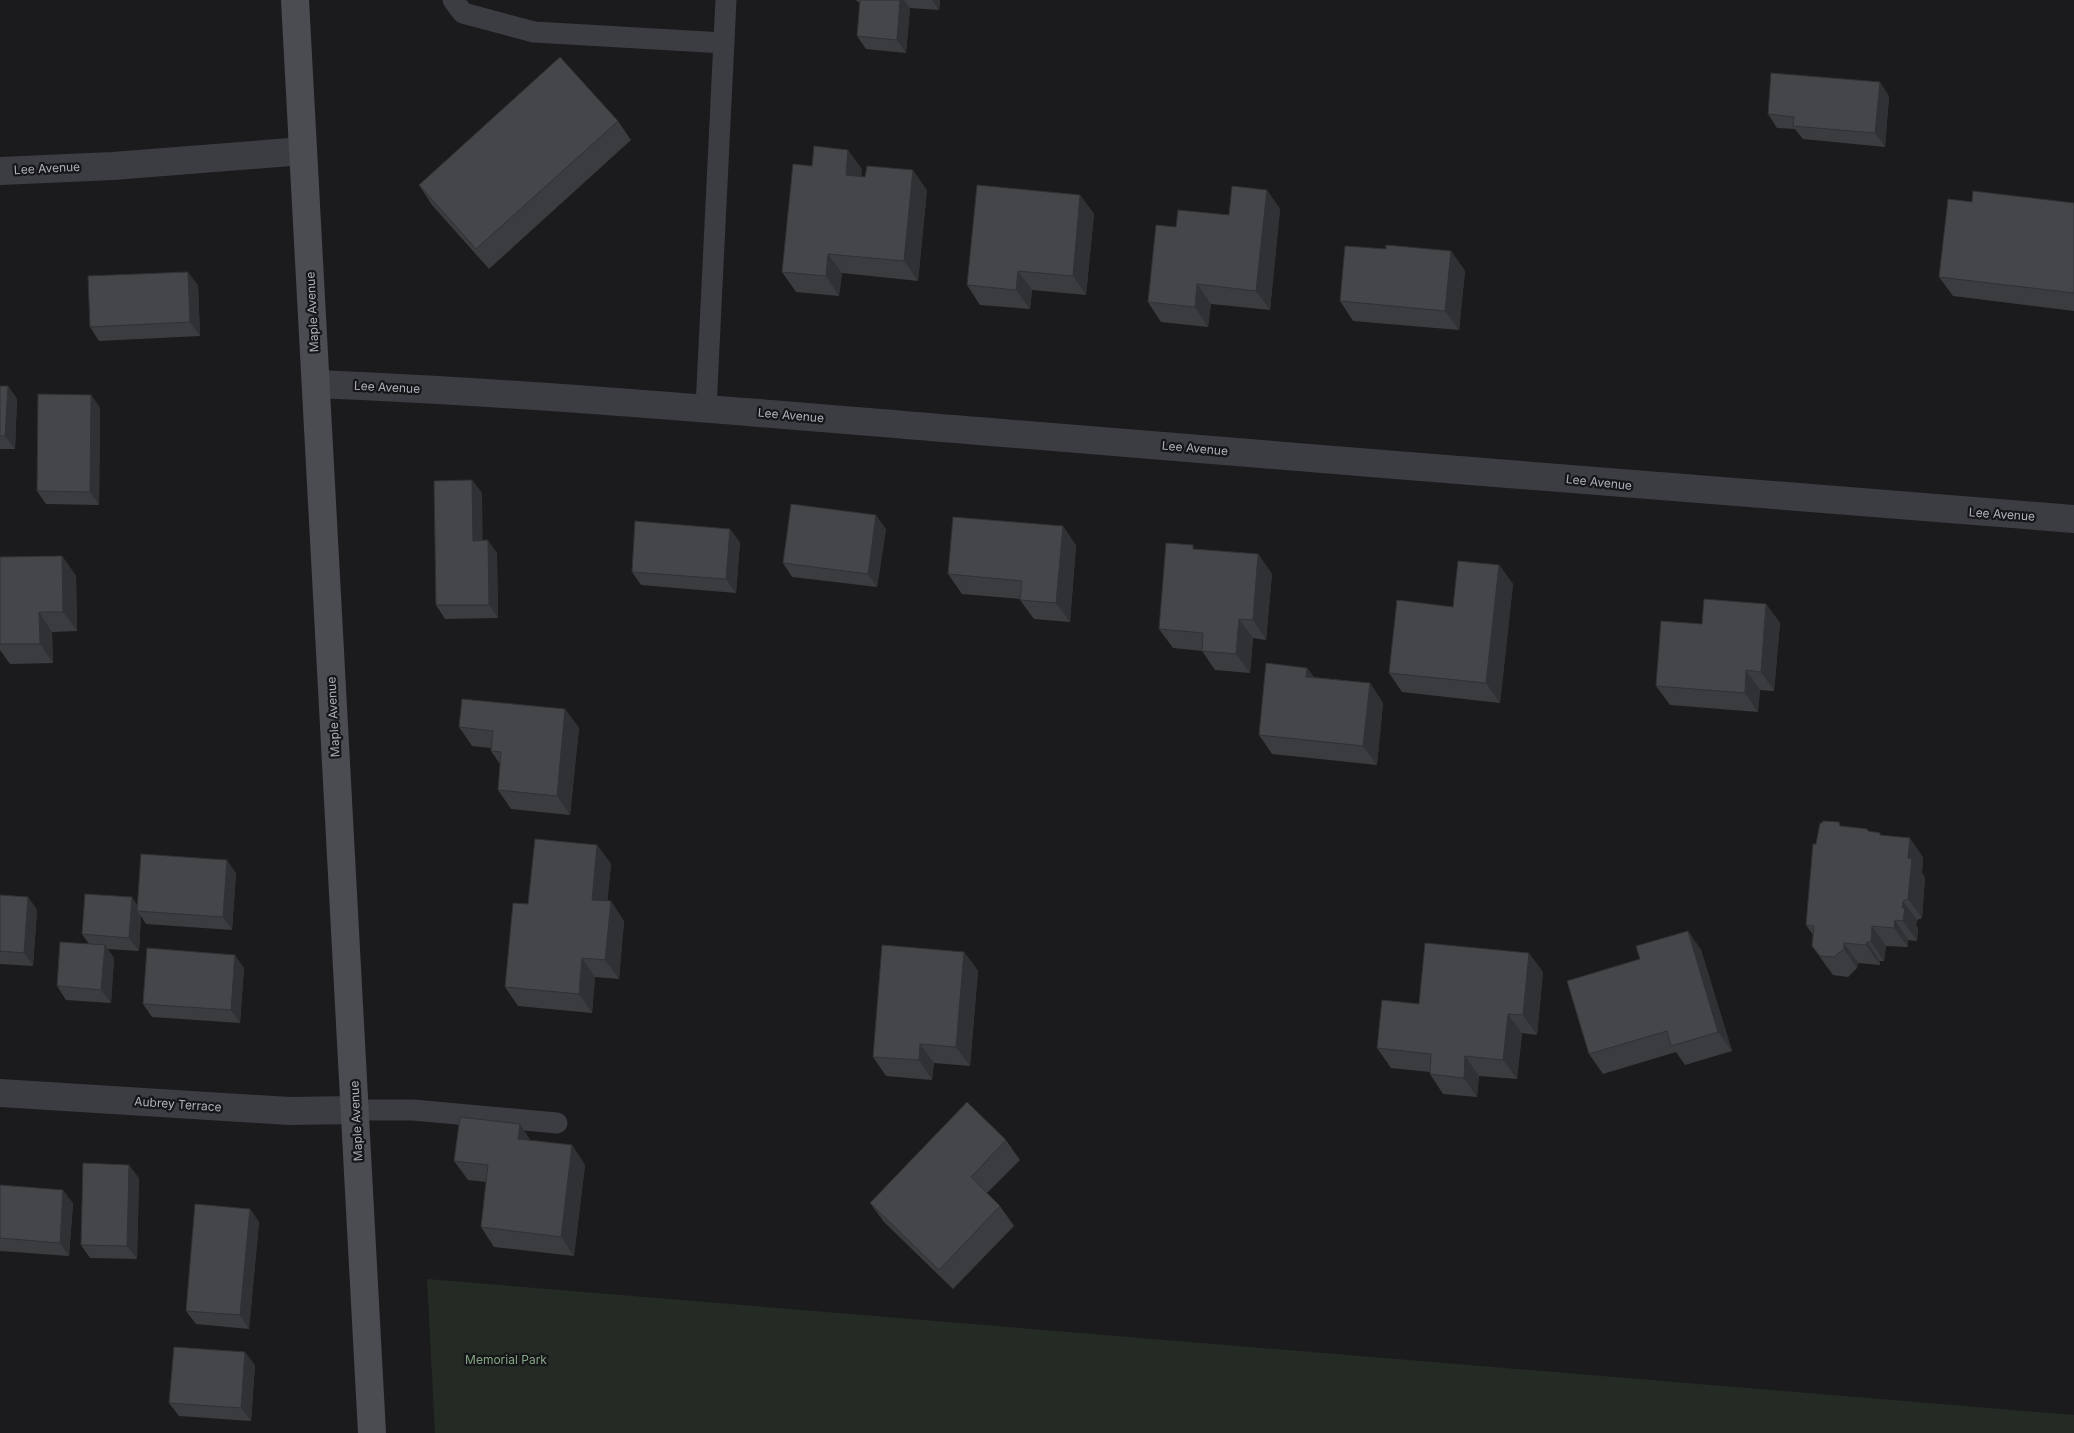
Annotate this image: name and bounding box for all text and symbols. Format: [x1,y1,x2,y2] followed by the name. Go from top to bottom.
[13,159,81,177] street label: Lee Avenue
[302,271,322,353] street label: Maple Avenue
[353,378,421,396] street label: Lee Avenue
[757,405,825,425] street label: Lee Avenue
[1161,438,1229,458] street label: Lee Avenue
[1565,471,1633,493] street label: Lee Avenue
[1968,504,2036,524] street label: Lee Avenue
[323,676,343,758] street label: Maple Avenue
[346,1080,366,1162] street label: Maple Avenue
[134,1093,222,1115] street label: Aubrey Terrace
[465,1352,547,1367] park label: Memorial Park

